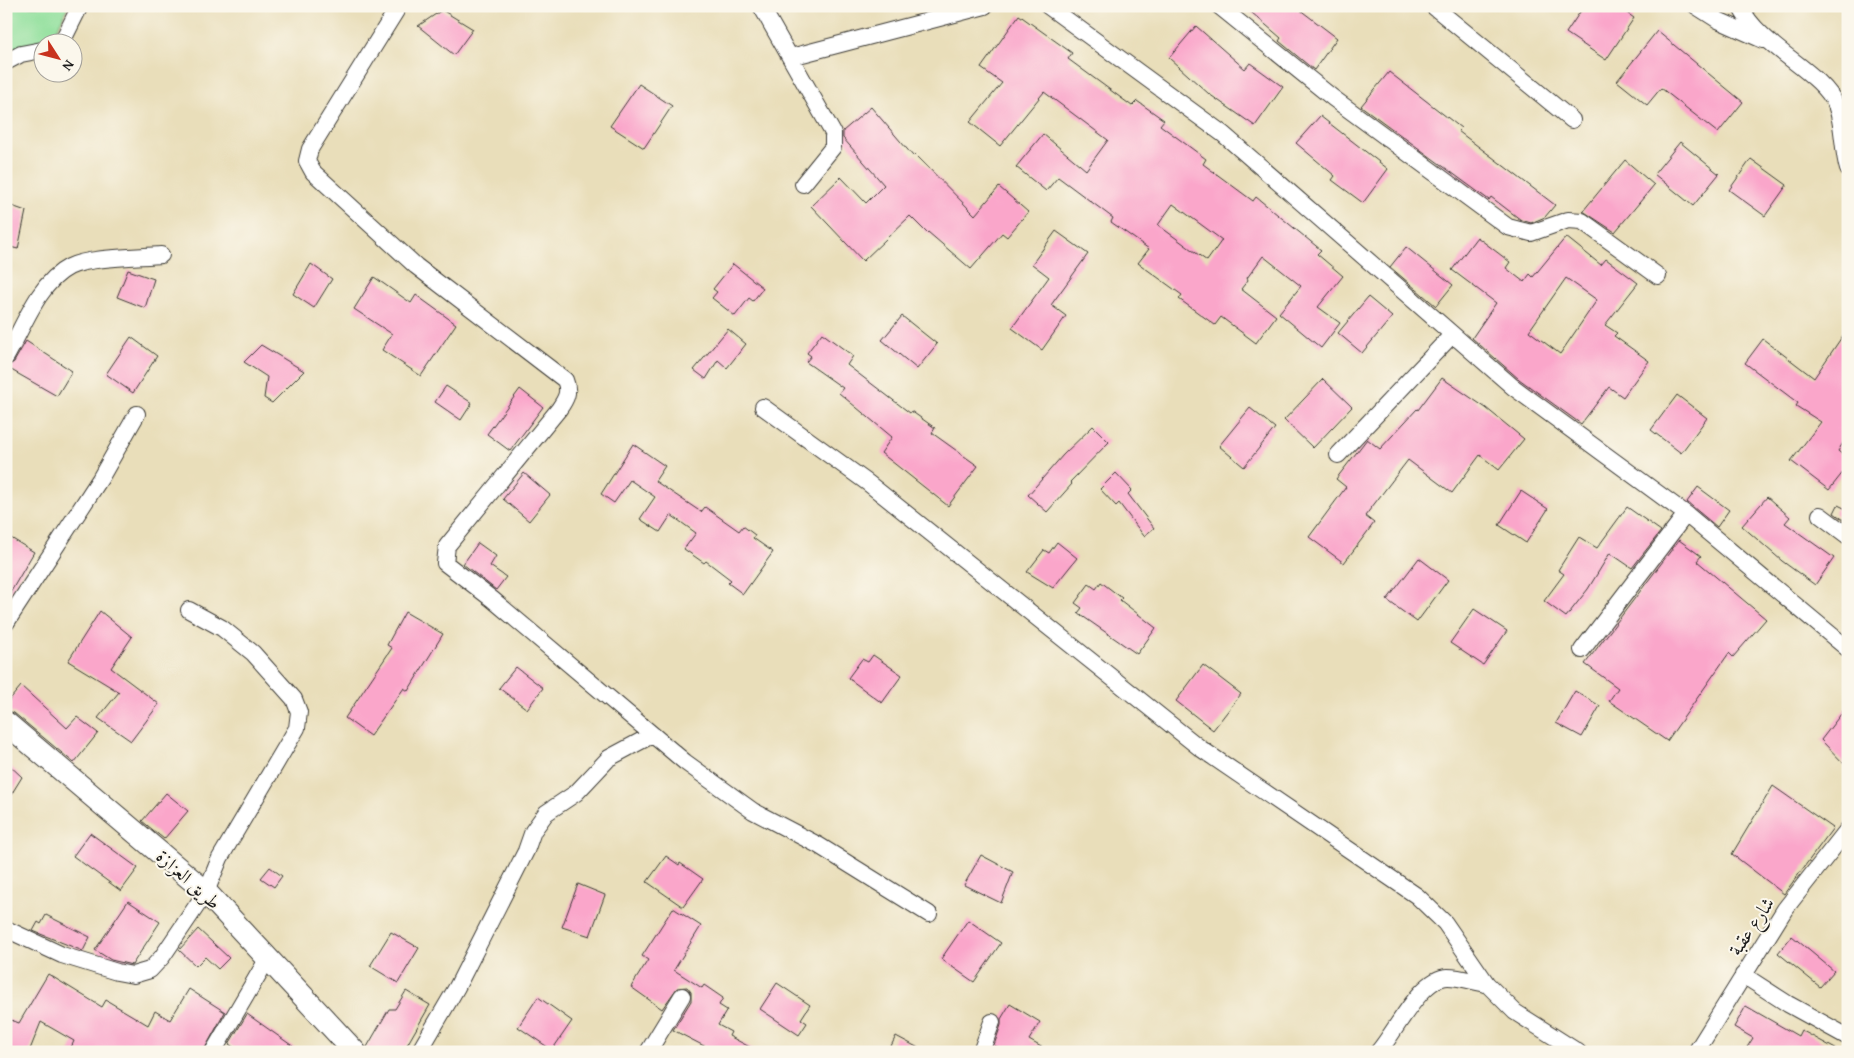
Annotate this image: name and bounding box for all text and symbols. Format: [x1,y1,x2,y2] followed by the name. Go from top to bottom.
[32,32,82,82] north arrow
[57,56,79,76] text: N
[150,842,228,916] street label: طريق العزازة
[1721,891,1783,962] street label: شارع عقبة

